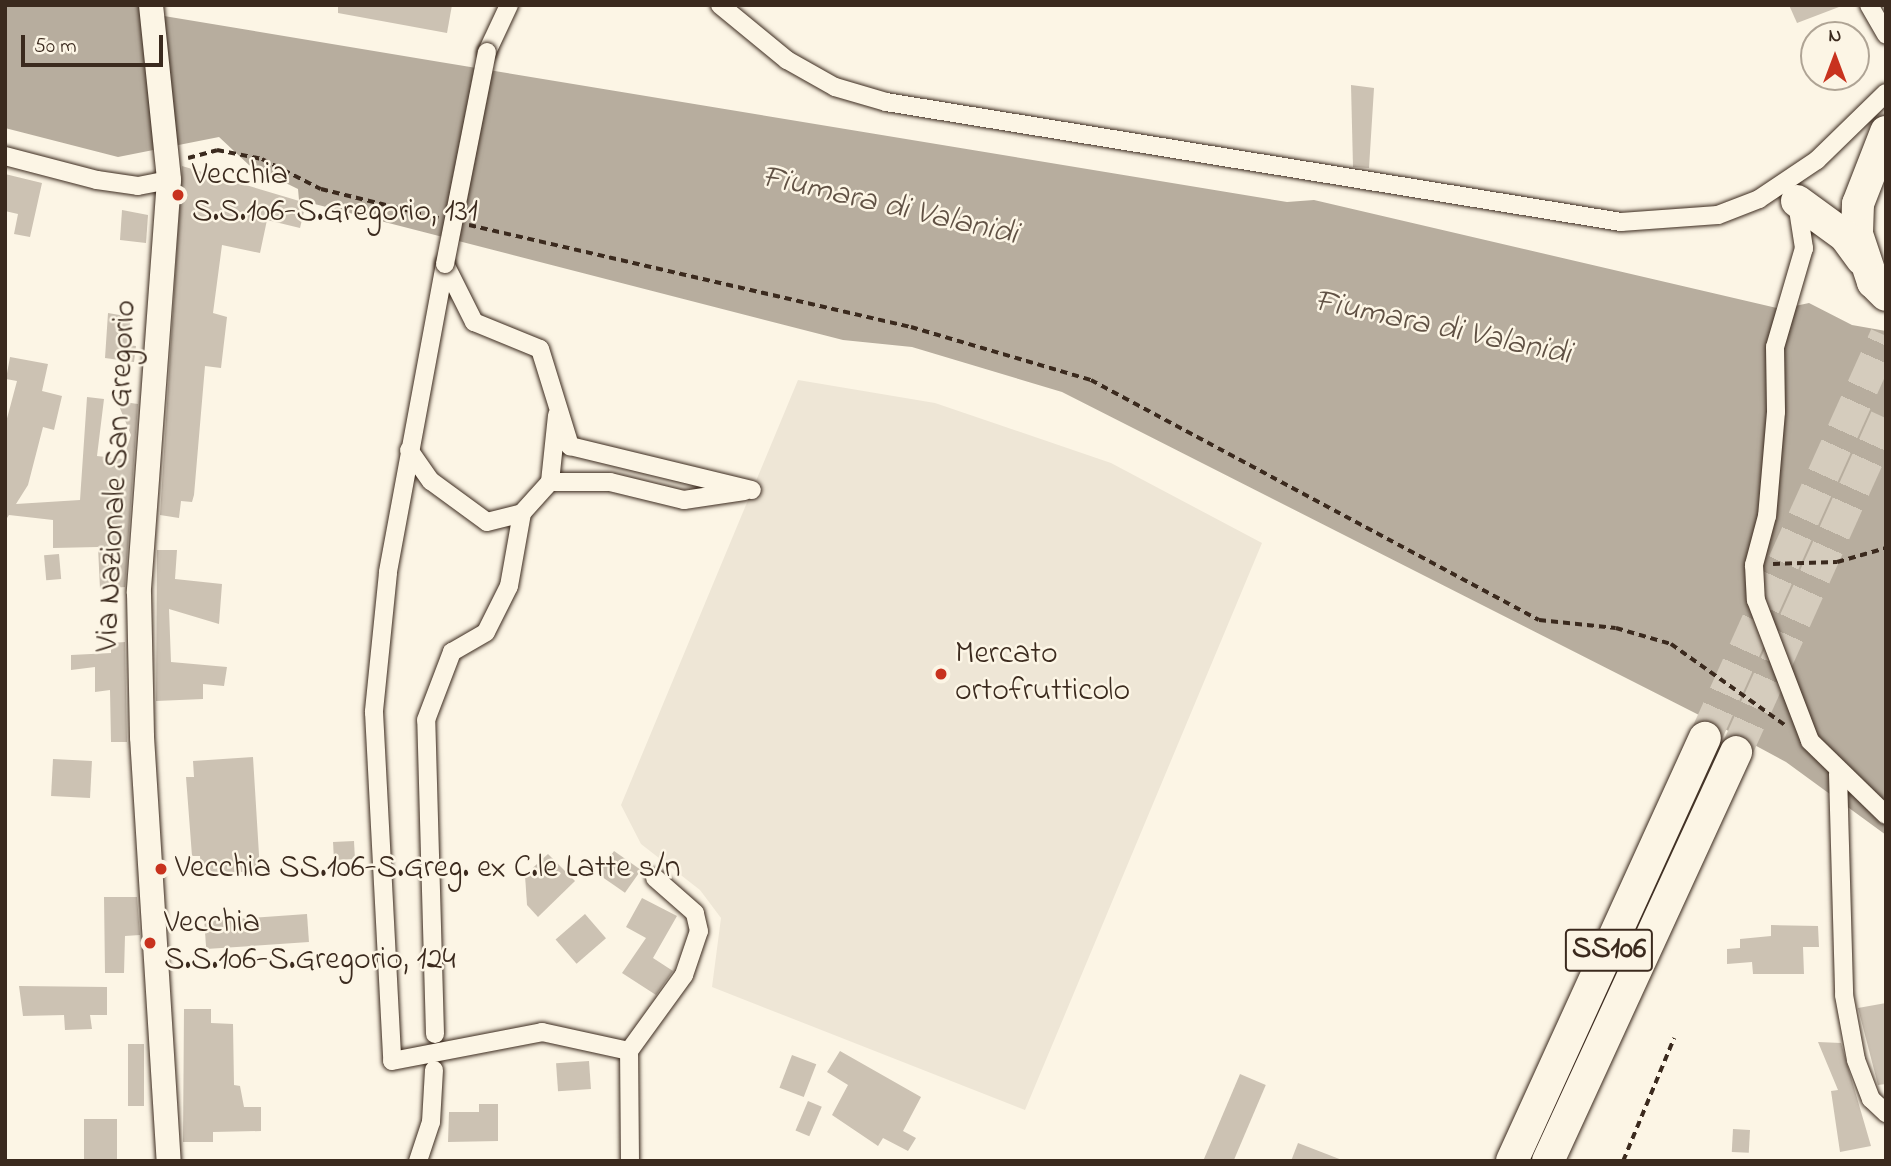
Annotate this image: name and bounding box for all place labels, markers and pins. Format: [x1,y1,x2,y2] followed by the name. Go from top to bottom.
[192,158,478,233] place label: Vecchia S.S.106-S.Gregorio, 131
[170,187,186,203] marker: Vecchia S.S.106-S.Gregorio, 131
[955,637,1130,712] place label: Mercato ortofrutticolo
[933,666,949,682] marker: Mercato ortofrutticolo
[175,850,680,888] place label: Vecchia SS.106-S.Greg. ex C.le Latte s/n
[153,861,169,877] marker: Vecchia SS.106-S.Greg. ex C.le Latte s/n
[164,906,456,981] place label: Vecchia S.S.106-S.Gregorio, 124
[142,935,158,951] marker: Vecchia S.S.106-S.Gregorio, 124

